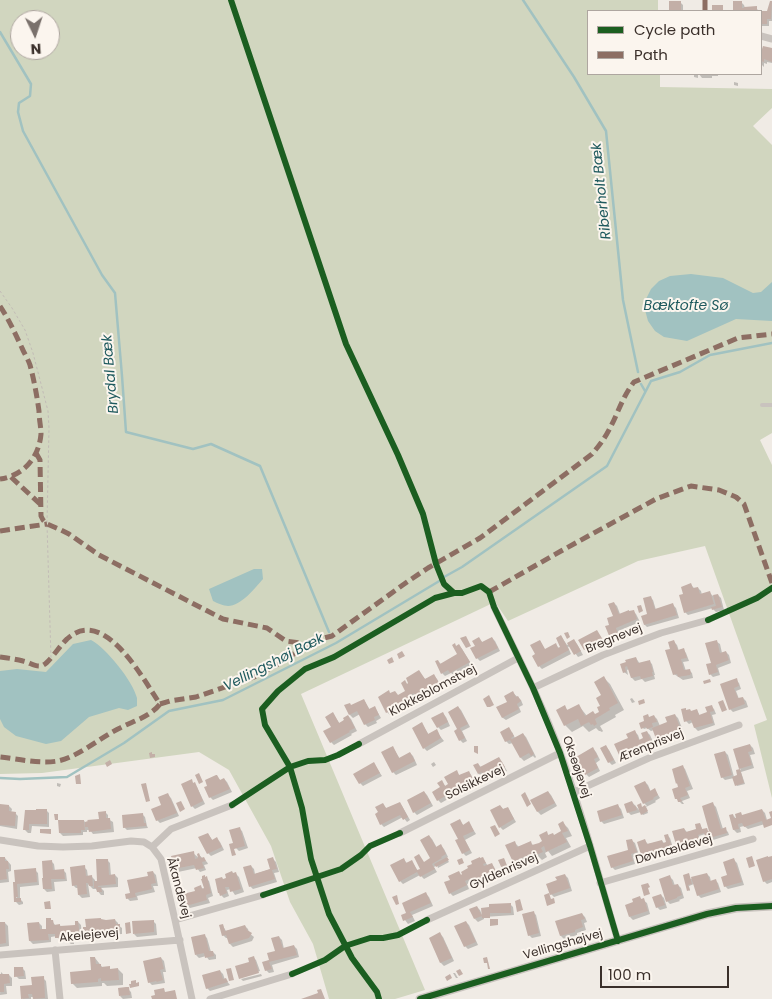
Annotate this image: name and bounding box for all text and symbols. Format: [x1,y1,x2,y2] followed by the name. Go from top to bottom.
[10,10,60,60] north arrow
[587,10,762,75] legend
[634,19,715,40] text: Cycle path
[30,39,42,59] text: N
[634,44,668,65] text: Path
[589,142,615,240] water label: Riberholt Bæk
[644,298,728,314] water label: Bæktofte Sø
[99,334,123,414] water label: Brydal Bæk
[584,621,644,657] street label: Bregnevej
[221,630,327,696] water label: Vellingshøj Bæk
[387,662,479,720] street label: Klokkeblomstvej
[616,726,686,766] street label: Ærenprisvej
[559,734,593,800] street label: Okseøjevej
[443,763,507,803] street label: Solsikkevej
[634,832,714,868] street label: Døvnældevej
[468,851,540,893] street label: Gyldenrisvej
[163,856,193,920] street label: Åkandevej
[59,926,119,946] street label: Akelejevej
[522,927,604,963] street label: Vellingshøjvej
[602,956,731,988] scale bar
[608,964,651,985] text: 100 m

